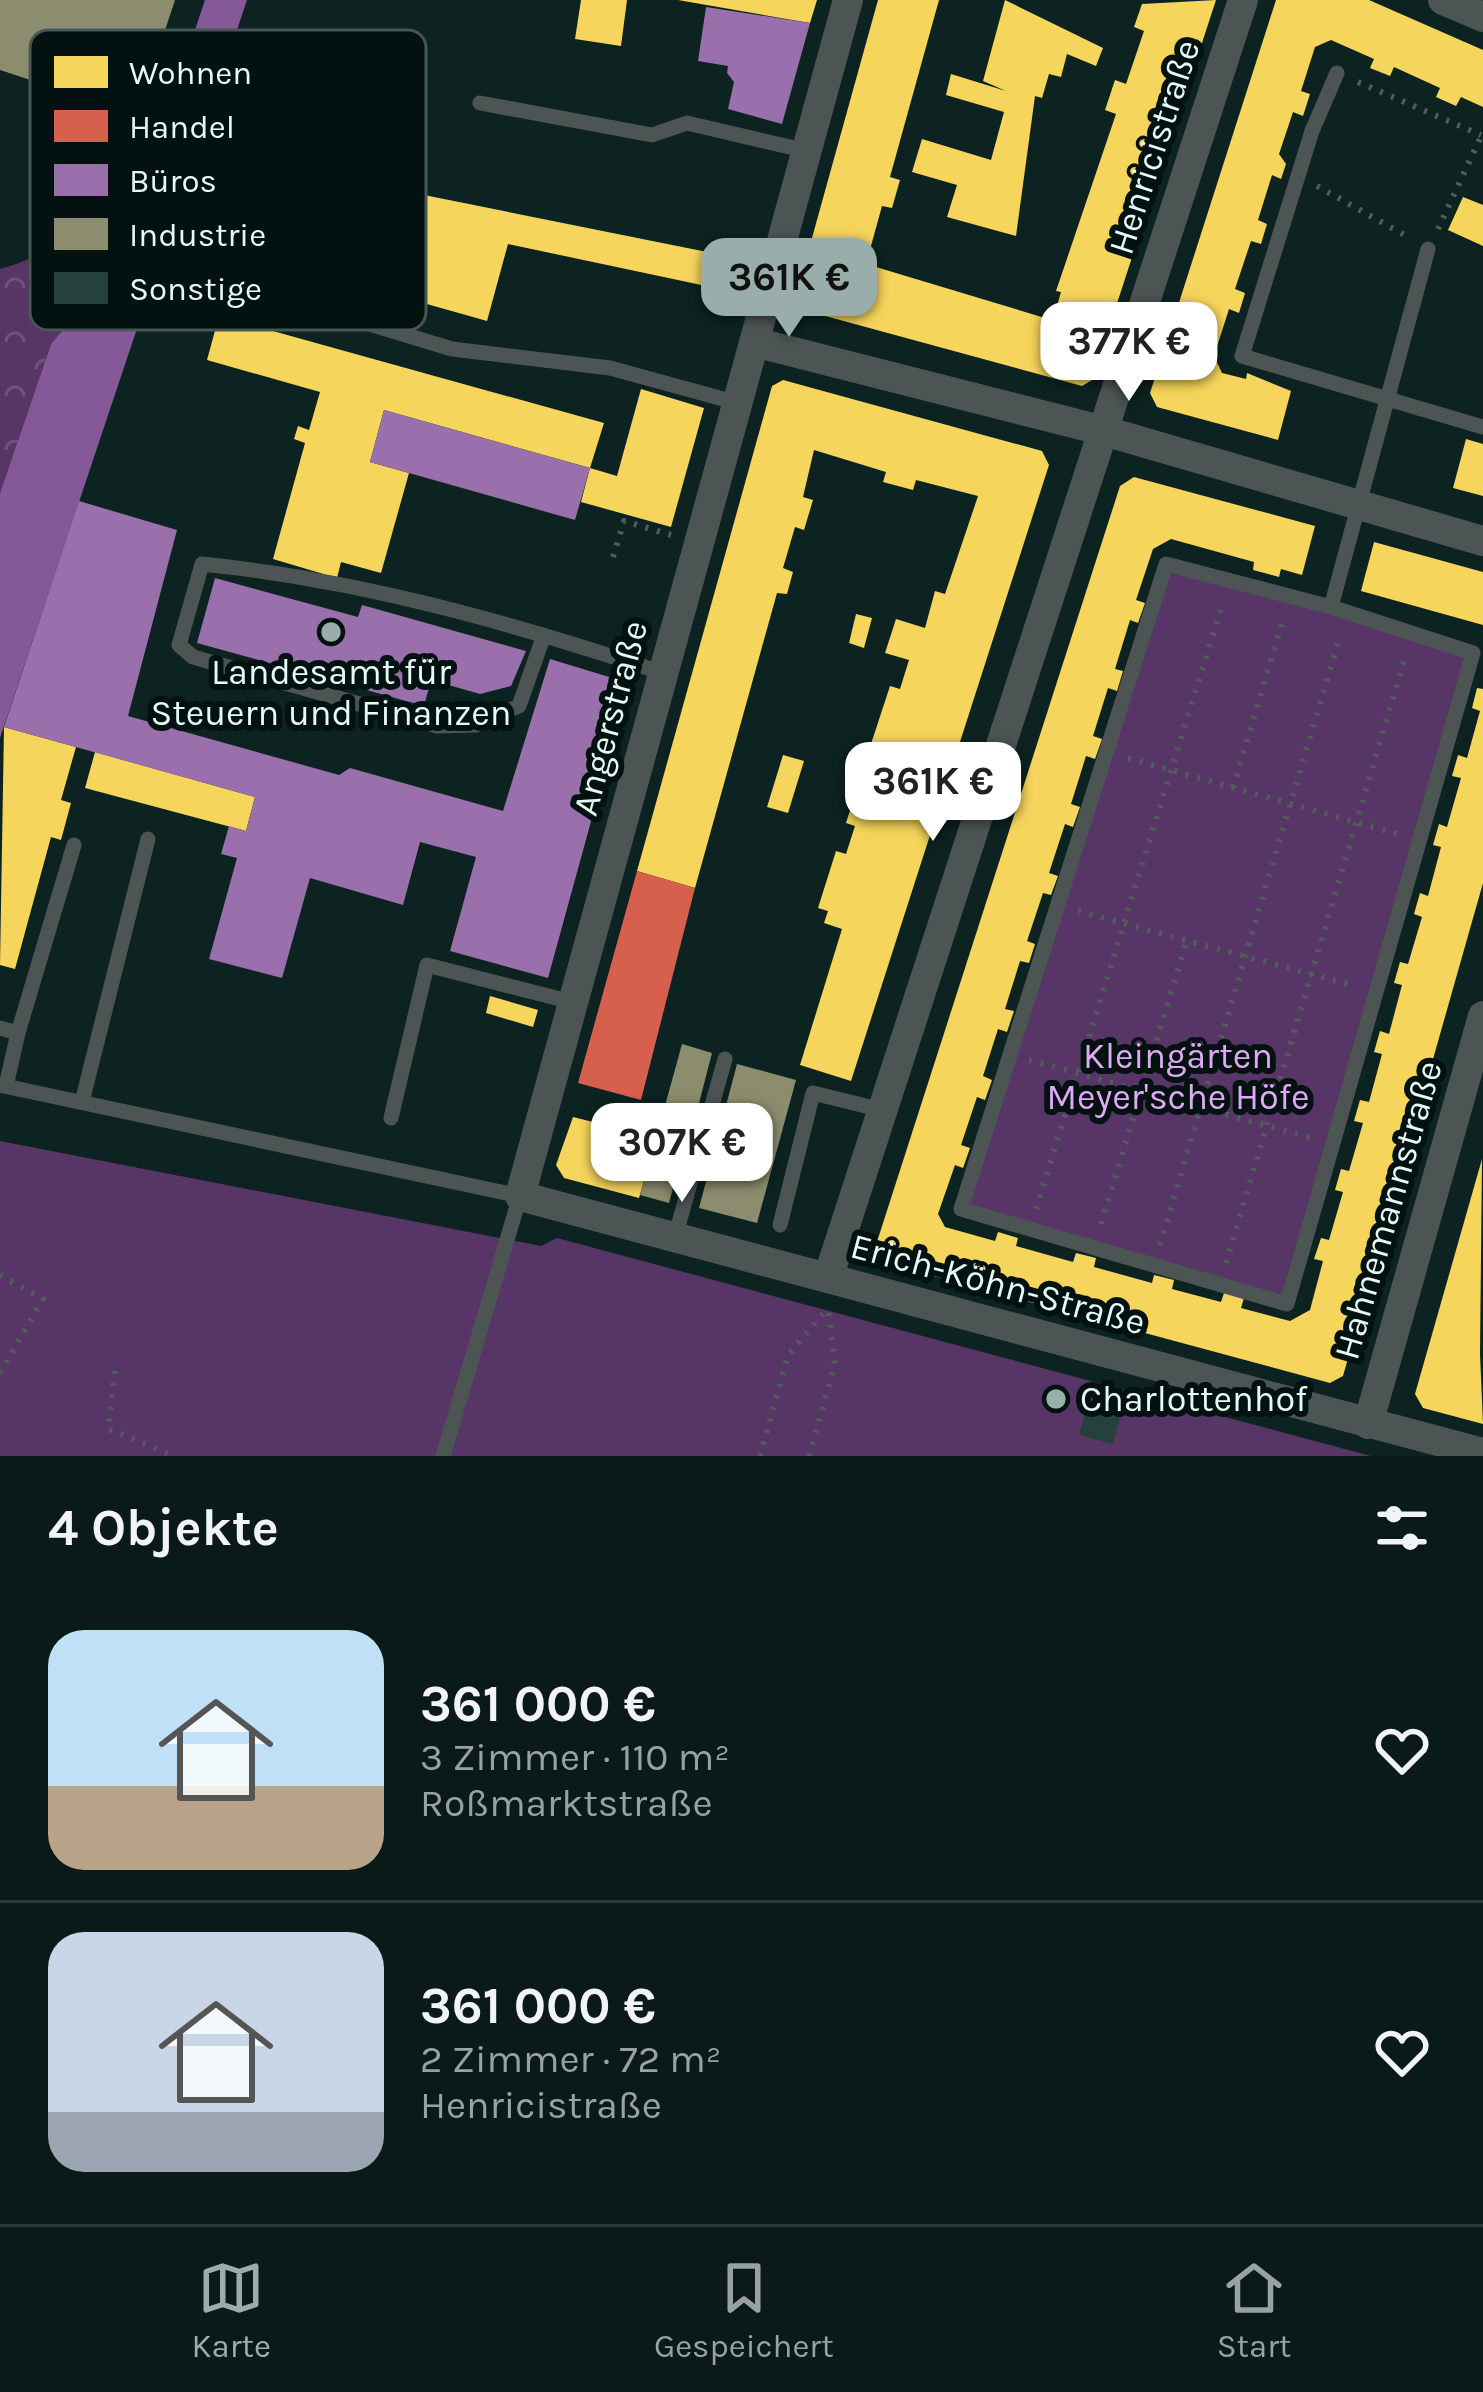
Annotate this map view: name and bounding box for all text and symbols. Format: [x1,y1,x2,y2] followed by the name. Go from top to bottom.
[30,30,426,330] legend
[1100,34,1208,260] street label: Henricistraße
[129,54,252,92] text: Wohnen
[129,108,235,146] text: Handel
[129,162,217,200] text: Büros
[129,216,266,254] text: Industrie
[691,238,887,340] pin: 361K €
[728,254,850,300] text: 361K €
[129,270,262,308] text: Sonstige
[1031,302,1227,404] pin: 377K €
[1067,318,1191,364] text: 377K €
[564,616,656,820] street label: Angerstraße
[318,619,344,645] marker: Landesamt für Steuern und Finanzen
[151,651,511,734] place label: Landesamt für Steuern und Finanzen
[835,742,1031,844] pin: 361K €
[872,758,994,804] text: 361K €
[1047,1035,1309,1118] park label: Kleingärten Meyer'sche Höfe
[1325,1056,1451,1364] street label: Hahnemannstraße
[584,1103,780,1205] pin: 307K €
[618,1119,746,1165] text: 307K €
[846,1225,1150,1343] street label: Erich-Köhn-Straße
[1080,1378,1308,1420] place label: Charlottenhof
[1043,1386,1069,1412] marker: Charlottenhof
[1369,1495,1435,1561] icon: filters
[48,1498,279,1558] text: 4 Objekte
[420,1674,656,1734] text: 361 000 €
[144,1678,288,1822] icon: home
[1369,1717,1435,1783] icon: heart
[420,1734,730,1780] text: 3 Zimmer · 110 m²
[420,1780,713,1826] text: Roßmarktstraße
[420,1976,656,2036] text: 361 000 €
[144,1980,288,2124] icon: home
[1369,2019,1435,2085] icon: heart
[420,2036,721,2082] text: 2 Zimmer · 72 m²
[420,2082,662,2128] text: Henricistraße
[191,2255,271,2365] tab: Karte
[654,2255,834,2365] tab: Gespeichert
[1217,2255,1292,2365] tab: Start

